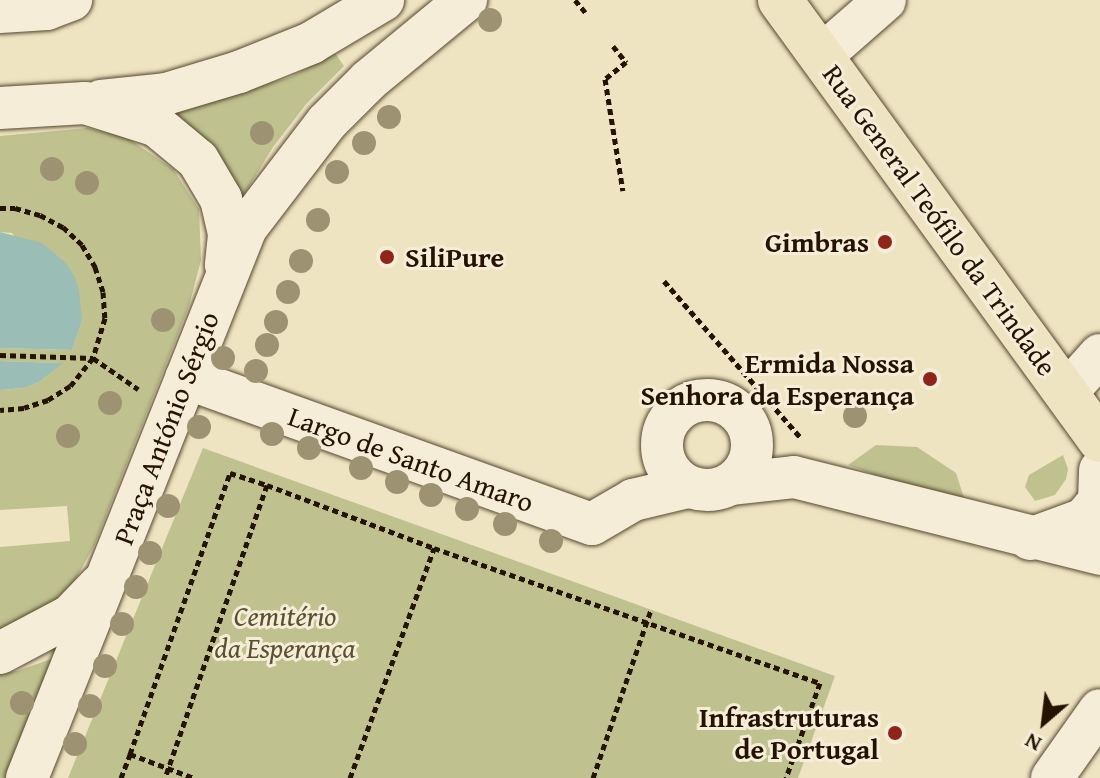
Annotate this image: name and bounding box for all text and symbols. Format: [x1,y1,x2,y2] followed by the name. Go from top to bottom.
[816,58,1064,382] street label: Rua General Teófilo da Trindade
[765,225,869,259] place label: Gimbras
[876,233,894,251] marker: Gimbras
[405,240,504,274] place label: SiliPure
[376,246,398,268] marker: SiliPure
[106,307,226,549] street label: Praça António Sérgio
[640,346,914,412] place label: Ermida Nossa Senhora da Esperança
[921,370,939,388] marker: Ermida Nossa Senhora da Esperança
[284,399,538,519] street label: Largo de Santo Amaro
[215,599,355,665] park label: Cemitério da Esperança
[1004,682,1084,762] north arrow
[699,700,879,766] place label: Infrastruturas de Portugal
[886,724,904,742] marker: Infrastruturas de Portugal
[1019,726,1047,761] text: N

